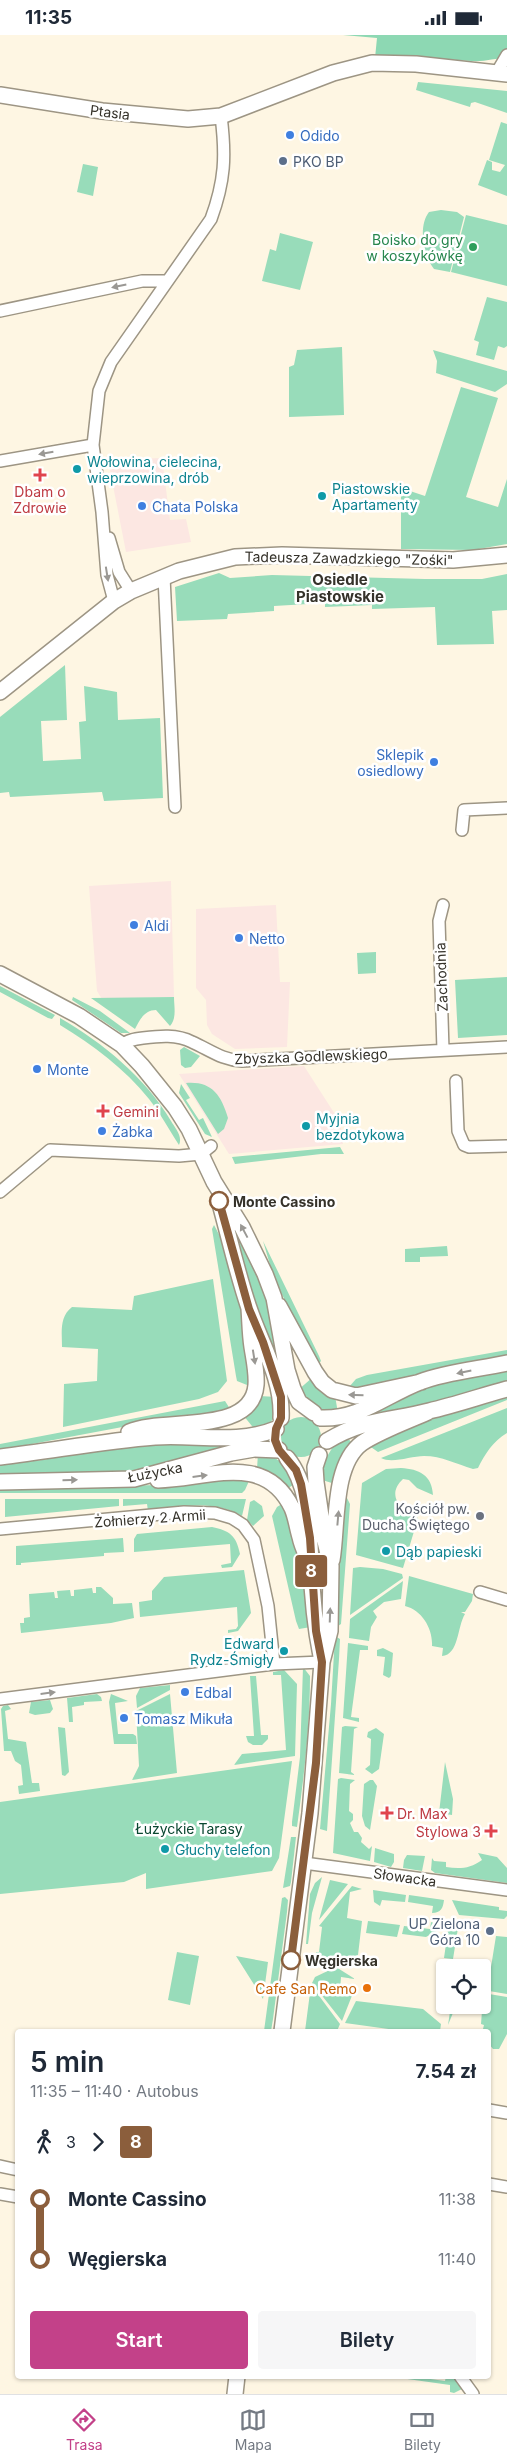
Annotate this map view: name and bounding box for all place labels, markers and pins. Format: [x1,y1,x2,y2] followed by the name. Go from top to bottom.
[300,127,340,144] place label: Odido
[284,129,296,141] marker: Odido
[293,153,344,170] place label: PKO BP
[277,155,289,167] marker: PKO BP
[366,231,463,264] place label: Boisko do gry w koszykówkę
[467,241,479,253] marker: Boisko do gry w koszykówkę
[87,453,222,486] place label: Wołowina, cielecina, wieprzowina, drób
[71,463,83,475] marker: Wołowina, cielecina, wieprzowina, drób
[34,469,46,481] marker: Dbam o Zdrowie
[332,480,418,513] place label: Piastowskie Apartamenty
[13,483,67,516] place label: Dbam o Zdrowie
[316,490,328,502] marker: Piastowskie Apartamenty
[152,498,238,515] place label: Chata Polska
[136,500,148,512] marker: Chata Polska
[357,746,424,779] place label: Sklepik osiedlowy
[428,756,440,768] marker: Sklepik osiedlowy
[144,917,169,934] place label: Aldi
[128,919,140,931] marker: Aldi
[249,930,285,947] place label: Netto
[233,932,245,944] marker: Netto
[47,1061,89,1078] place label: Monte
[31,1063,43,1075] marker: Monte
[113,1103,159,1120] place label: Gemini
[97,1105,109,1117] marker: Gemini
[316,1110,405,1143] place label: Myjnia bezdotykowa
[300,1120,312,1132] marker: Myjnia bezdotykowa
[112,1123,153,1140] place label: Żabka
[96,1125,108,1137] marker: Żabka
[209,1191,229,1211] marker: Monte Cassino
[233,1193,336,1210] place label: Monte Cassino
[362,1500,470,1533] place label: Kościół pw. Ducha Świętego
[474,1510,486,1522] marker: Kościół pw. Ducha Świętego
[396,1543,482,1560] place label: Dąb papieski
[380,1545,392,1557] marker: Dąb papieski
[190,1635,274,1668] place label: Edward Rydz-Śmigły
[278,1645,290,1657] marker: Edward Rydz-Śmigły
[195,1684,232,1701] place label: Edbal
[179,1686,191,1698] marker: Edbal
[134,1710,233,1727] place label: Tomasz Mikuła
[118,1712,130,1724] marker: Tomasz Mikuła
[397,1805,448,1822] place label: Dr. Max
[381,1807,393,1819] marker: Dr. Max
[416,1823,481,1840] place label: Stylowa 3
[485,1825,497,1837] marker: Stylowa 3
[175,1841,271,1858] place label: Głuchy telefon
[159,1843,171,1855] marker: Głuchy telefon
[408,1915,480,1948] place label: UP Zielona Góra 10
[484,1925,496,1937] marker: UP Zielona Góra 10
[281,1950,301,1970] marker: Węgierska
[305,1952,378,1969] place label: Węgierska
[255,1980,357,1997] place label: Cafe San Remo
[361,1982,373,1994] marker: Cafe San Remo

